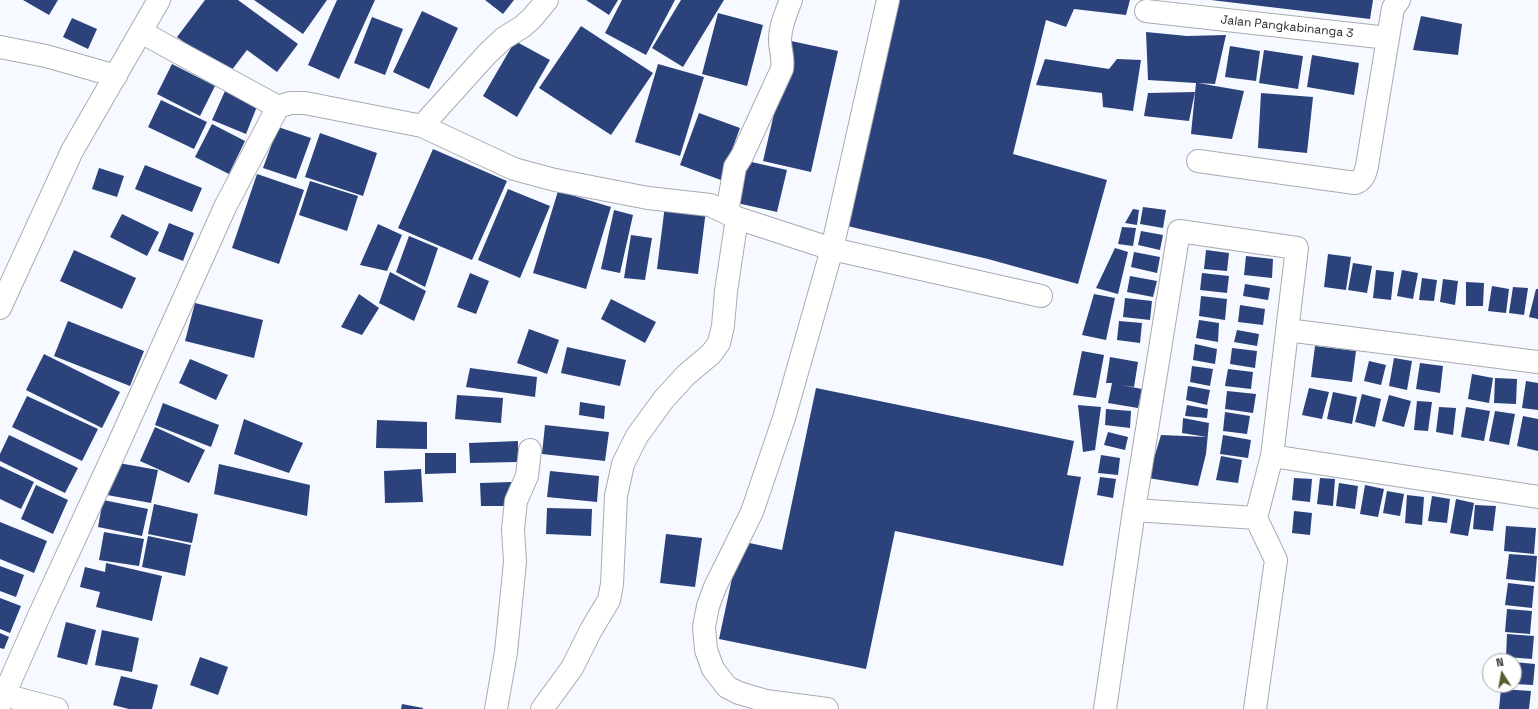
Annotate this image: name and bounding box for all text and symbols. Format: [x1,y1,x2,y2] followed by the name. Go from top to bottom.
[1220,13,1354,41] street label: Jalan Pangkabinanga 3
[1482,653,1522,693] north arrow
[1495,655,1505,670] text: N

